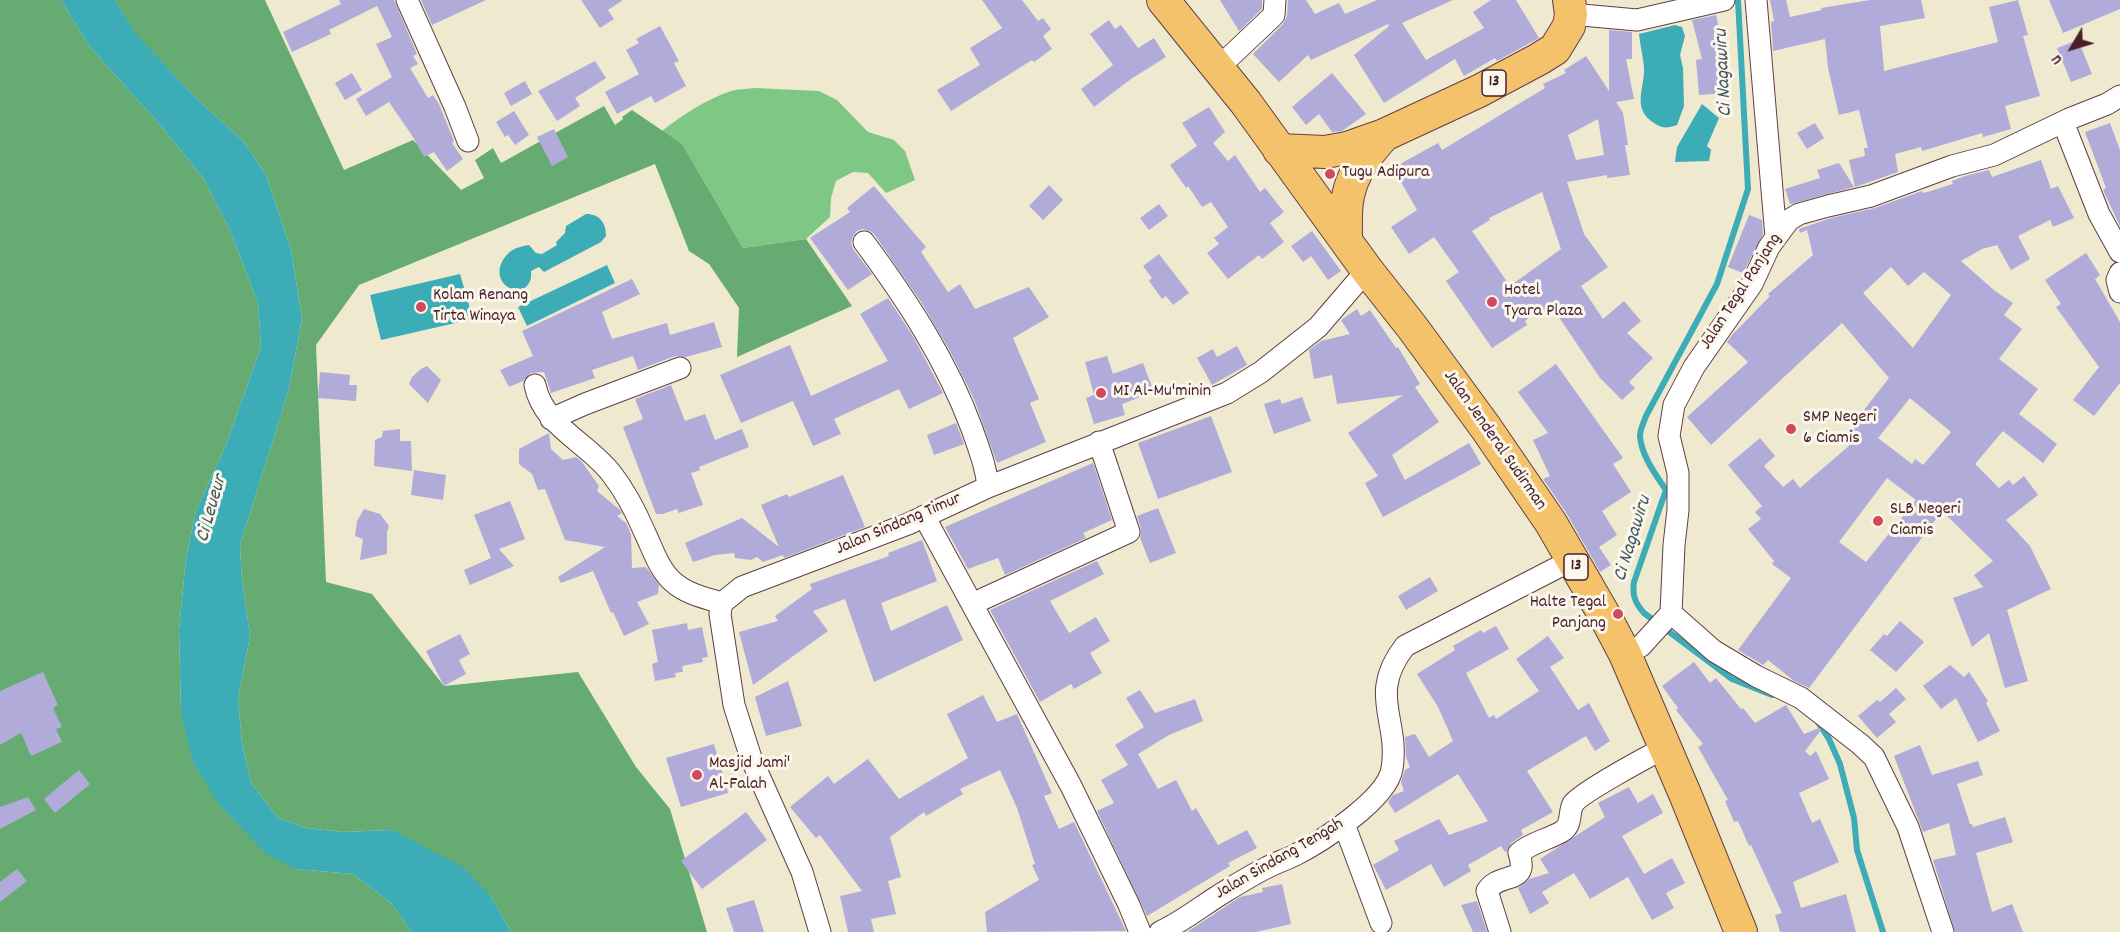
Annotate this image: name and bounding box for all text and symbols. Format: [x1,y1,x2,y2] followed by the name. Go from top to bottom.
[2042,18,2102,78] north arrow
[1711,28,1739,118] water label: Ci Nagawiru
[2046,49,2069,70] text: U
[1482,70,1506,96] road number: 13
[1342,163,1429,185] place label: Tugu Adipura
[1323,167,1337,181] marker: Tugu Adipura
[1696,230,1788,354] street label: Jalan Tegal Panjang
[1504,281,1582,324] place label: Hotel Tyara Plaza
[433,286,528,328] place label: Kolam Renang Tirta Winaya
[1485,295,1499,309] marker: Hotel Tyara Plaza
[414,300,428,314] marker: Kolam Renang Tirta Winaya
[1438,367,1550,515] street label: Jalan Jenderal Sudirman
[1113,382,1211,404] place label: MI Al-Mu'minin
[1094,386,1108,400] marker: MI Al-Mu'minin
[1803,408,1876,450] place label: SMP Negeri 6 Ciamis
[1784,422,1798,436] marker: SMP Negeri 6 Ciamis
[192,473,234,545] water label: Ci Leueur
[833,489,965,561] street label: Jalan Sindang Timur
[1610,493,1658,585] water label: Ci Nagawiru
[1890,500,1961,542] place label: SLB Negeri Ciamis
[1871,514,1885,528] marker: SLB Negeri Ciamis
[1564,554,1588,580] road number: 13
[1530,593,1606,636] place label: Halte Tegal Panjang
[1611,607,1625,621] marker: Halte Tegal Panjang
[709,754,790,796] place label: Masjid Jami' Al-Falah
[690,768,704,782] marker: Masjid Jami' Al-Falah
[1212,814,1348,906] street label: Jalan Sindang Tengah

